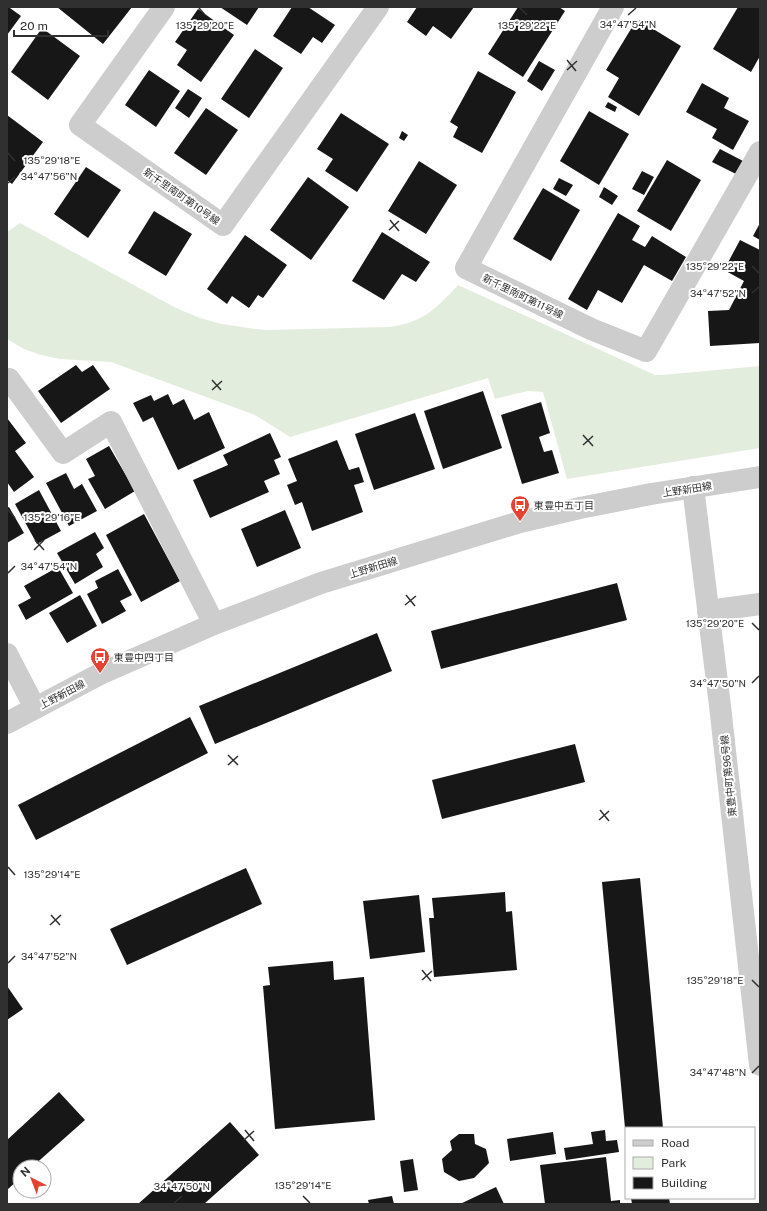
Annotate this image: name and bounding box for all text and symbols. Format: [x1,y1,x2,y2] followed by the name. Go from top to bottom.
[14,12,108,38] scale bar
[600,18,656,30] text: 34°47'54"N
[20,19,48,33] text: 20 m
[176,19,234,31] text: 135°29'20"E
[498,19,556,31] text: 135°29'22"E
[23,154,81,166] text: 135°29'18"E
[142,165,222,227] street label: 新千里南町第10号線
[21,170,77,182] text: 34°47'56"N
[686,260,744,272] text: 135°29'22"E
[481,271,565,321] street label: 新千里南町第11号線
[690,287,746,299] text: 34°47'52"N
[661,479,713,499] street label: 上野新田線
[509,494,531,522] bus stop icon: 東豊中五丁目
[534,499,594,511] place label: 東豊中五丁目
[24,511,80,523] text: 135°29'16"E
[347,554,399,580] street label: 上野新田線
[21,560,77,572] text: 34°47'54"N
[686,617,744,629] text: 135°29'20"E
[89,646,111,674] bus stop icon: 東豊中四丁目
[114,651,174,663] place label: 東豊中四丁目
[37,677,87,711] street label: 上野新田線
[690,677,746,689] text: 34°47'50"N
[718,734,738,818] street label: 東豊中町第96号線
[24,868,80,880] text: 135°29'14"E
[21,950,77,962] text: 34°47'52"N
[686,974,744,986] text: 135°29'18"E
[690,1066,746,1078] text: 34°47'48"N
[625,1127,755,1199] legend
[661,1136,689,1150] text: Road
[661,1156,687,1170] text: Park
[12,1159,52,1199] north arrow
[18,1164,33,1179] text: N
[661,1176,707,1190] text: Building
[275,1179,331,1191] text: 135°29'14"E
[154,1180,210,1192] text: 34°47'50"N

